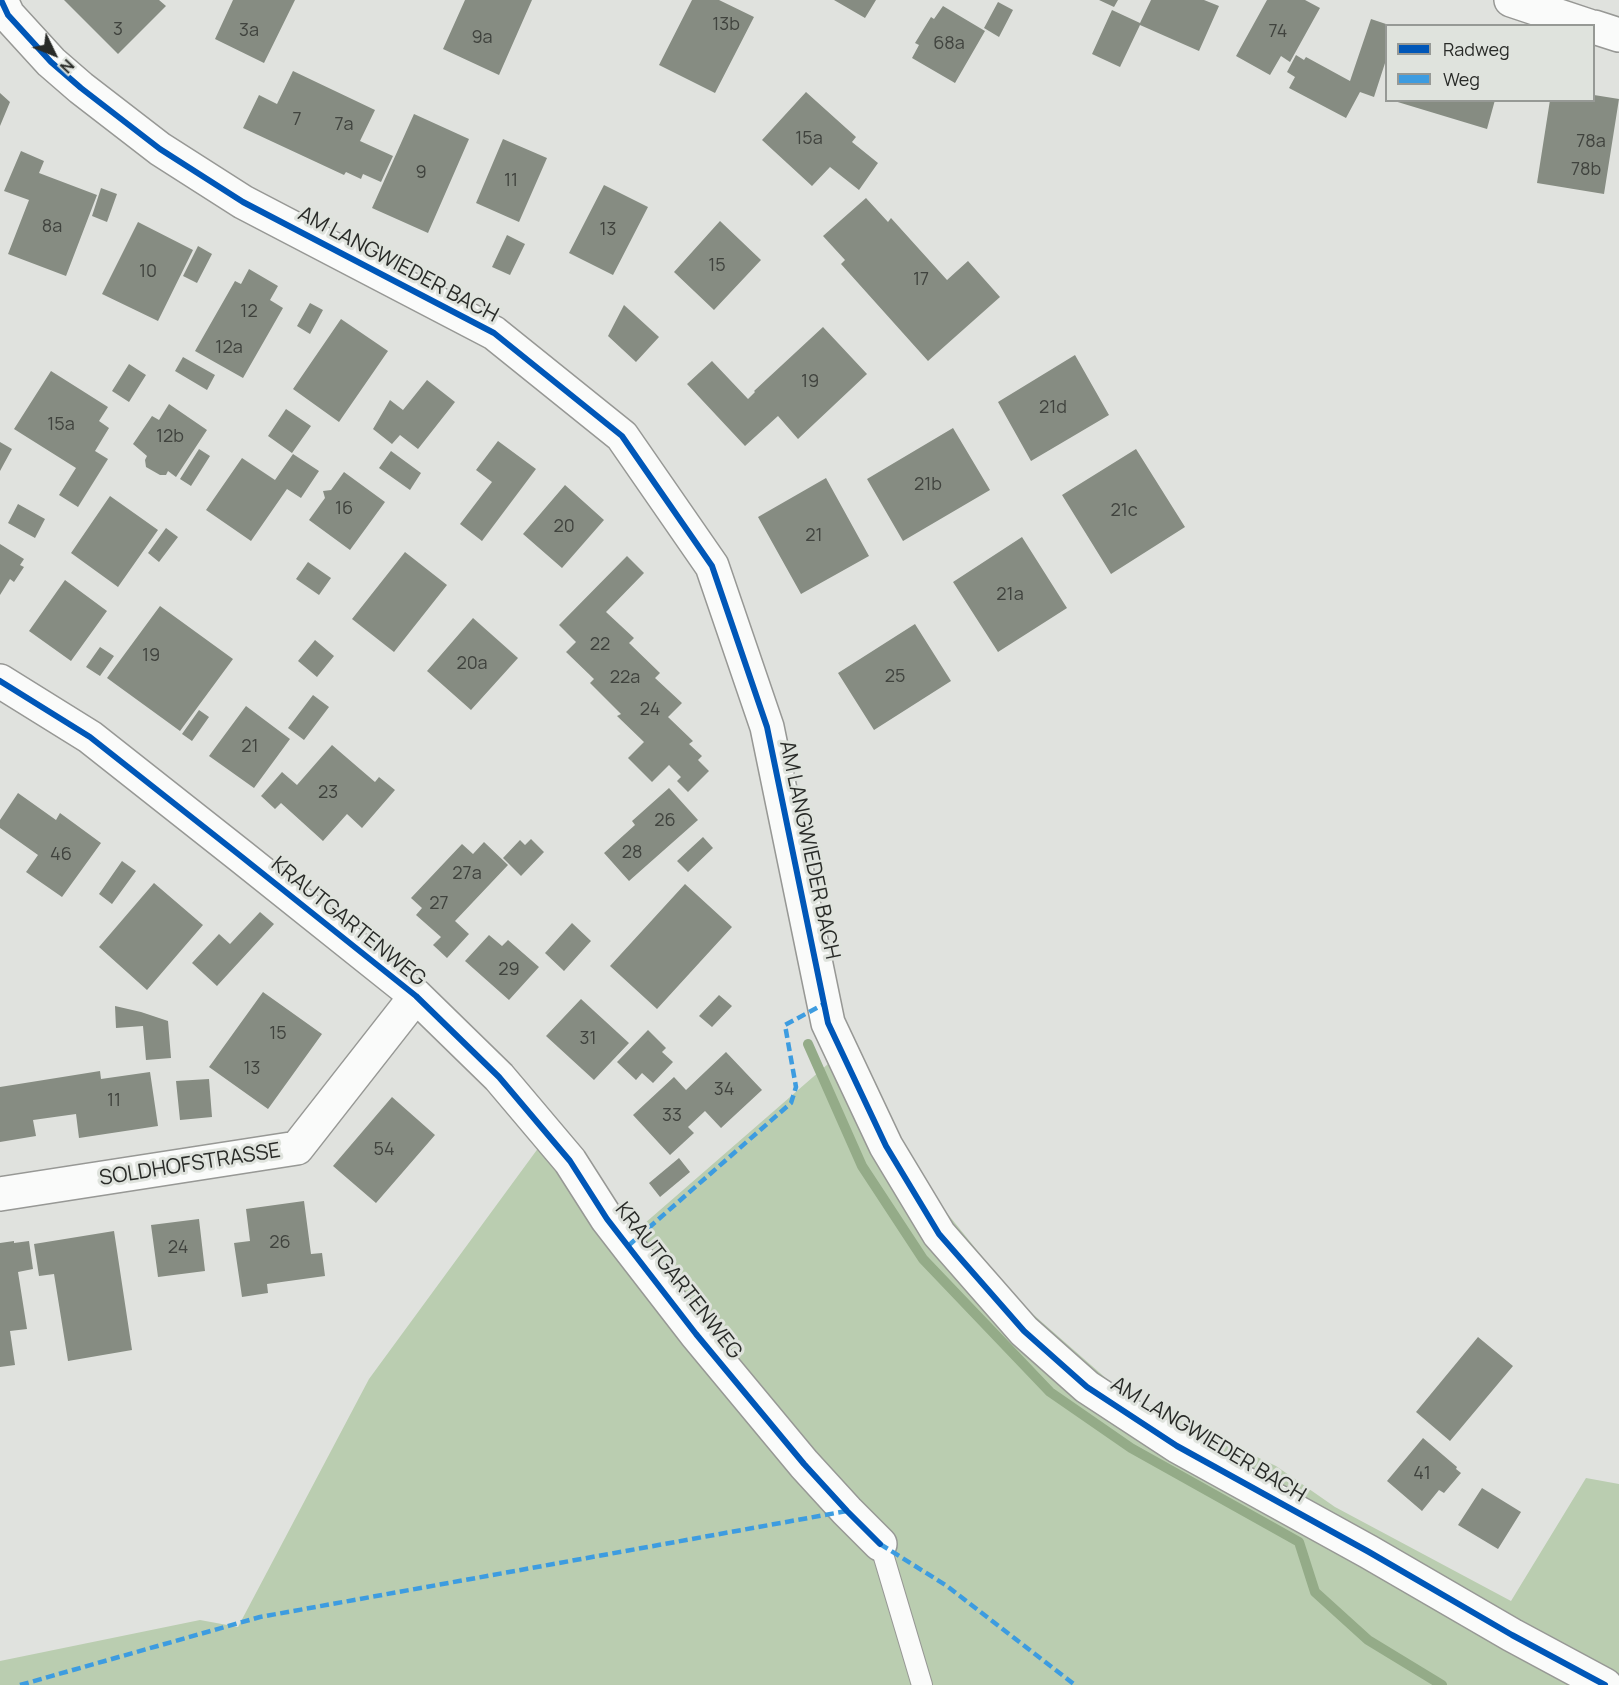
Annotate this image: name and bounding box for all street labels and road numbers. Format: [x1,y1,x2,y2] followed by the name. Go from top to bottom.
[294,202,502,328] street label: AM LANGWIEDER BACH
[774,738,844,962] street label: AM LANGWIEDER BACH
[266,852,430,992] street label: KRAUTGARTENWEG
[98,1138,282,1192] street label: SOLDHOFSTRASSE
[609,1198,747,1364] street label: KRAUTGARTENWEG
[1106,1372,1310,1508] street label: AM LANGWIEDER BACH

